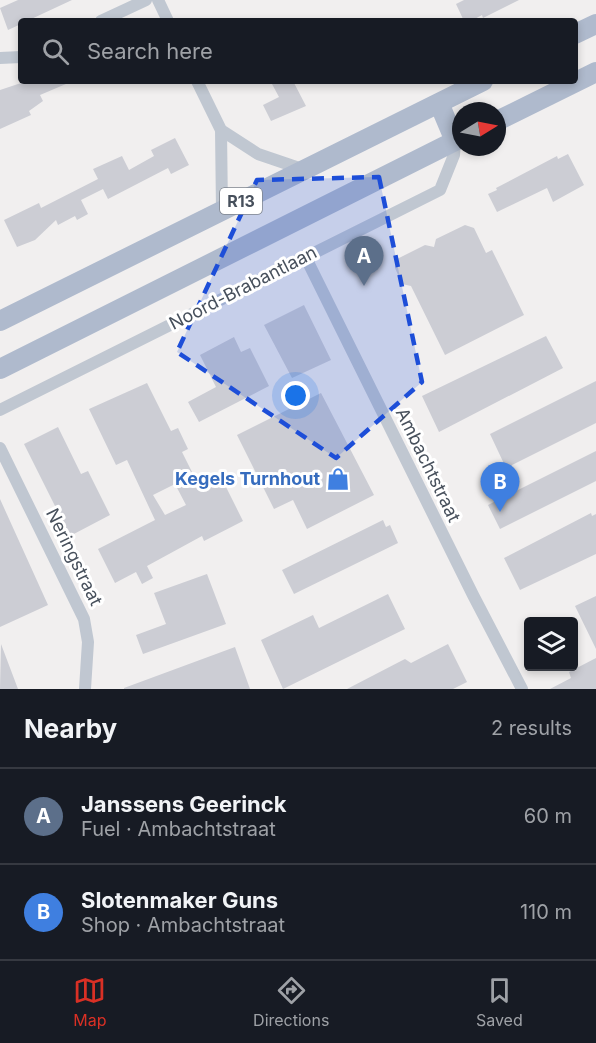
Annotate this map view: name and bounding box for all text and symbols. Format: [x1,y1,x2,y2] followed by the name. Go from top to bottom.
[18,18,578,84] search box
[39,35,72,68] icon: search
[87,38,213,64] text: Search here
[452,102,506,156] north arrow
[220,188,262,214] road number: R13
[344,236,384,286] pin: A
[166,241,320,334] street label: Noord-Brabantlaan
[281,381,310,410] your location
[392,404,465,525] street label: Ambachtstraat
[480,462,520,512] pin: B
[325,466,351,492] shop icon: Kegels Turnhout
[175,468,320,489] place label: Kegels Turnhout
[42,505,107,609] street label: Neringstraat
[524,617,578,671] map controls
[524,617,578,671] button: layers
[24,713,117,744] text: Nearby
[491,716,572,740] text: 2 results
[81,791,287,817] text: Janssens Geerinck
[36,804,51,828] text: A
[524,804,572,828] text: 60 m
[81,817,276,841] text: Fuel · Ambachtstraat
[81,887,278,913] text: Slotenmaker Guns
[37,900,50,924] text: B
[520,900,572,924] text: 110 m
[81,913,285,937] text: Shop · Ambachtstraat
[73,974,107,1030] tab: Map
[253,974,329,1030] tab: Directions
[476,974,523,1030] tab: Saved

